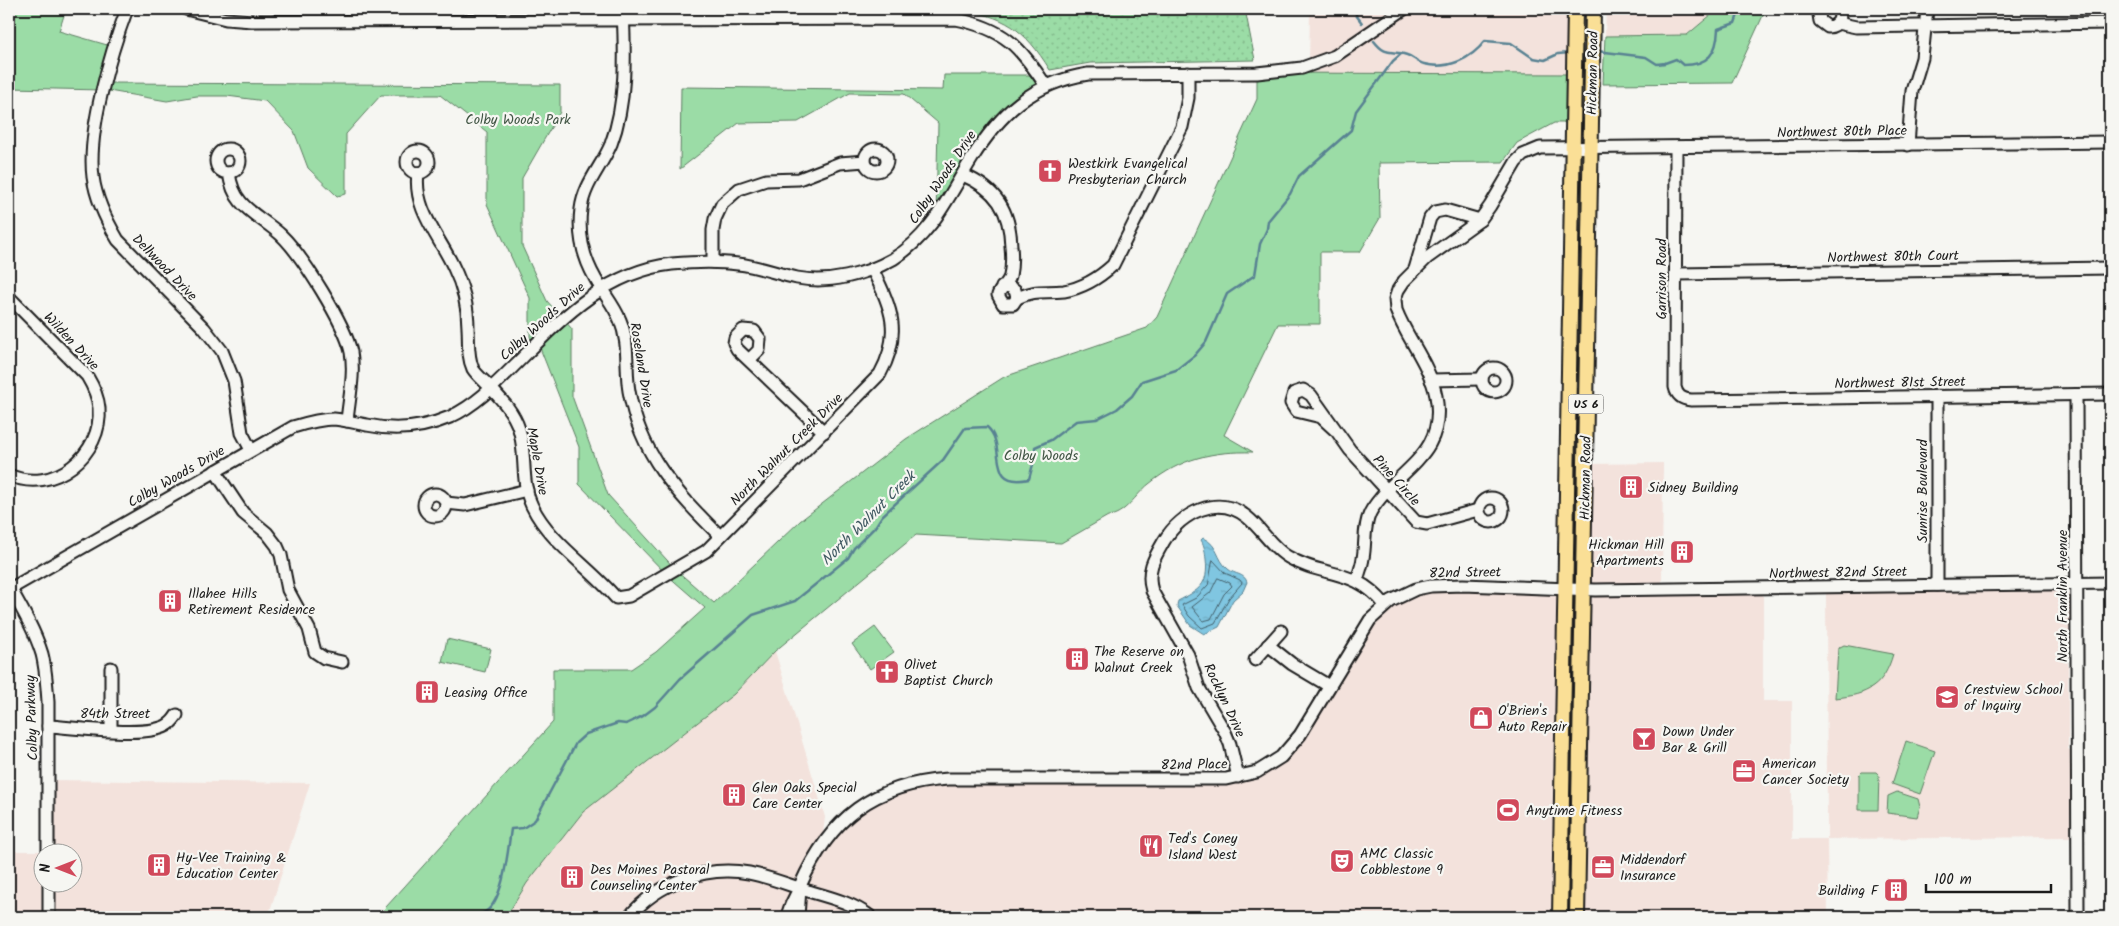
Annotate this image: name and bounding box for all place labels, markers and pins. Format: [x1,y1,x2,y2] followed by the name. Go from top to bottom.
[1068,153,1188,191] place label: Westkirk Evangelical Presbyterian Church
[1037,158,1063,184] church icon: Westkirk Evangelical Presbyterian Church
[1618,474,1644,500] building icon: Sidney Building
[1648,477,1739,499] place label: Sidney Building
[1588,534,1665,572] place label: Hickman Hill Apartments
[1669,539,1695,565] building icon: Hickman Hill Apartments
[188,583,316,621] place label: Illahee Hills Retirement Residence
[157,588,183,614] building icon: Illahee Hills Retirement Residence
[1094,641,1184,679] place label: The Reserve on Walnut Creek
[1064,646,1090,672] building icon: The Reserve on Walnut Creek
[904,654,993,692] place label: Olivet Baptist Church
[874,659,900,685] church icon: Olivet Baptist Church
[414,679,440,705] building icon: Leasing Office
[1964,679,2063,717] place label: Crestview School of Inquiry
[444,682,528,704] place label: Leasing Office
[1934,684,1960,710] school or university icon: Crestview School of Inquiry
[1498,700,1568,738] place label: O'Brien's Auto Repair
[1468,705,1494,731] shop icon: O'Brien's Auto Repair
[1662,721,1735,759] place label: Down Under Bar & Grill
[1631,726,1657,752] bar icon: Down Under Bar & Grill
[1762,753,1849,791] place label: American Cancer Society
[1731,758,1757,784] office icon: American Cancer Society
[752,777,857,815] place label: Glen Oaks Special Care Center
[721,782,747,808] building icon: Glen Oaks Special Care Center
[1495,797,1521,823] sports icon: Anytime Fitness
[1526,800,1622,822] place label: Anytime Fitness
[1168,828,1238,866] place label: Ted's Coney Island West
[1138,833,1164,859] restaurant icon: Ted's Coney Island West
[1360,843,1443,881] place label: AMC Classic Cobblestone 9
[176,847,287,885] place label: Hy-Vee Training & Education Center
[1329,848,1355,874] theatre icon: AMC Classic Cobblestone 9
[1620,849,1687,887] place label: Middendorf Insurance
[146,852,172,878] building icon: Hy-Vee Training & Education Center
[1590,854,1616,880] office icon: Middendorf Insurance
[590,859,710,897] place label: Des Moines Pastoral Counseling Center
[559,864,585,890] building icon: Des Moines Pastoral Counseling Center
[1883,877,1909,903] building icon: Building F
[1818,880,1880,902] place label: Building F

